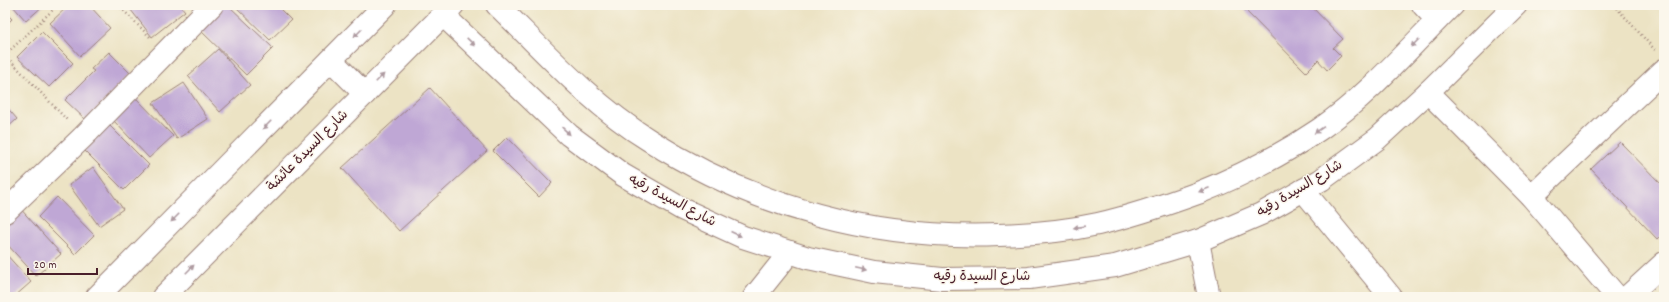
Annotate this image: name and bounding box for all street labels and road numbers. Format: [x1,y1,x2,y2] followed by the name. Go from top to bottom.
[263,106,353,196] street label: شارع السيدة عائشة
[1253,156,1347,222] street label: شارع السيدة رقيه
[625,169,719,233] street label: شارع السيدة رقيه
[934,267,1030,287] street label: شارع السيدة رقيه

